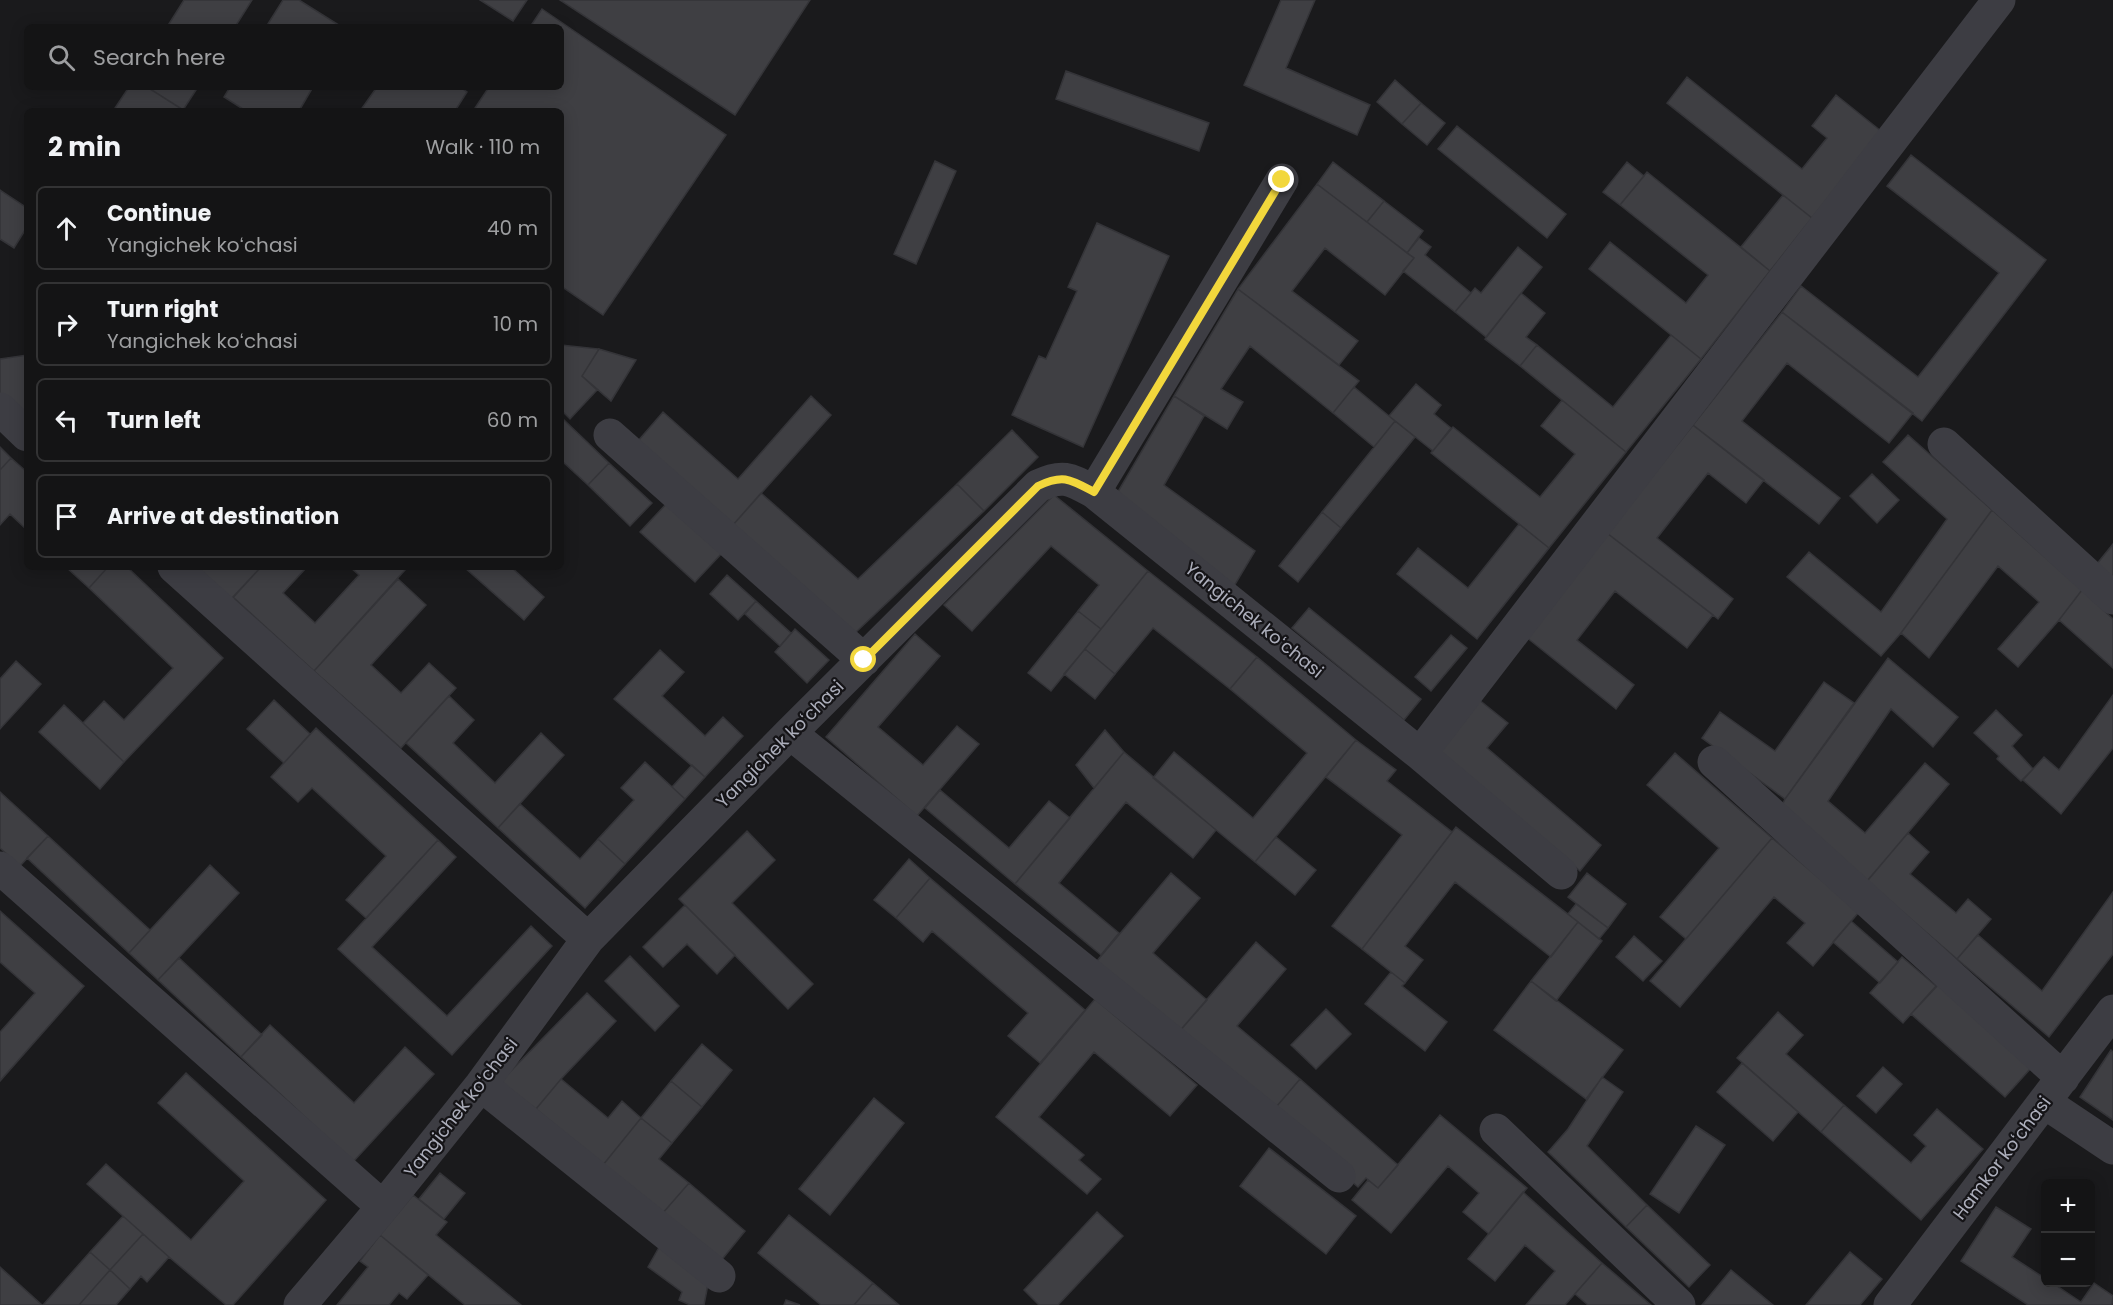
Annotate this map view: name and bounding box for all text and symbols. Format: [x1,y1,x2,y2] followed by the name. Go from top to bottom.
[24,24,564,90] search box
[45,41,78,74] icon: search
[93,42,226,73] text: Search here
[48,129,121,165] text: 2 min
[426,133,540,161] text: Walk · 110 m
[1268,166,1294,192] route end
[107,198,211,229] text: Continue
[50,212,83,245] icon: ahead
[487,214,538,242] text: 40 m
[107,231,298,259] text: Yangichek koʻchasi
[107,294,218,325] text: Turn right
[50,308,83,341] icon: right
[493,310,538,338] text: 10 m
[107,327,298,355] text: Yangichek koʻchasi
[50,404,83,437] icon: left
[107,405,201,436] text: Turn left
[487,406,538,434] text: 60 m
[50,500,83,533] icon: arrive
[107,501,339,532] text: Arrive at destination
[1180,556,1329,683] street label: Yangichek koʻchasi
[850,646,876,672] route start
[710,674,849,813] street label: Yangichek koʻchasi
[398,1032,523,1183] street label: Yangichek koʻchasi
[1947,1091,2056,1225] street label: Hamkor koʻchasi
[2041,1179,2095,1287] map controls
[2041,1179,2095,1233] button: +
[2041,1233,2095,1287] button: −

